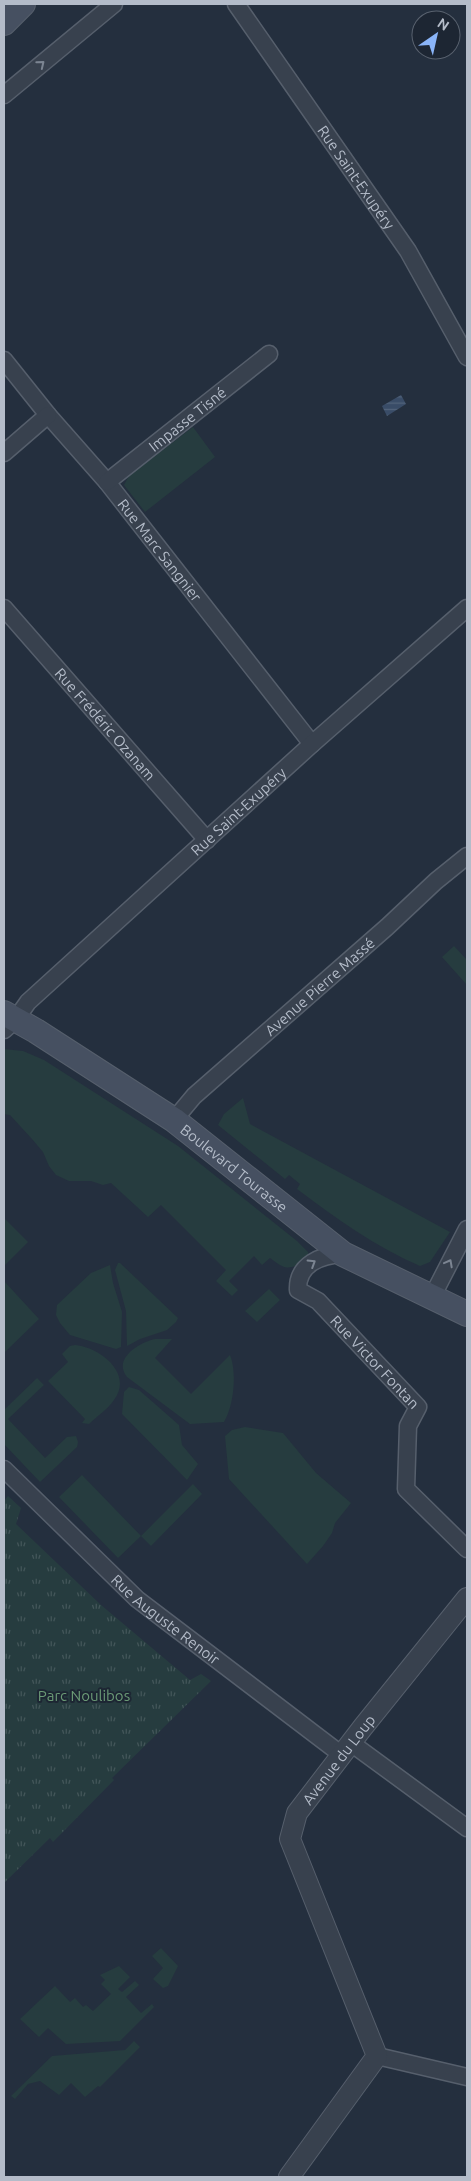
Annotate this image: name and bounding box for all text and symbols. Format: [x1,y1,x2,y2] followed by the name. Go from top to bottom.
[411,10,461,60] north arrow
[434,15,452,34] text: N
[36,60,45,69] one-way arrow
[315,122,399,232] street label: Rue Saint-Exupéry
[145,383,229,454] street label: Impasse Tisné
[115,495,206,605] street label: Rue Marc Sangnier
[52,664,159,784] street label: Rue Frédéric Ozanam
[187,764,289,859] street label: Rue Saint-Exupéry
[261,934,378,1039] street label: Avenue Pierre Massé
[178,1120,291,1215] street label: Boulevard Tourasse
[443,1259,453,1268] one-way arrow
[307,1260,316,1270] one-way arrow
[327,1312,423,1412] street label: Rue Victor Fontan
[108,1571,223,1668] street label: Rue Auguste Renoir
[38,1687,130,1704] park label: Parc Noulibos
[298,1711,378,1808] street label: Avenue du Loup

